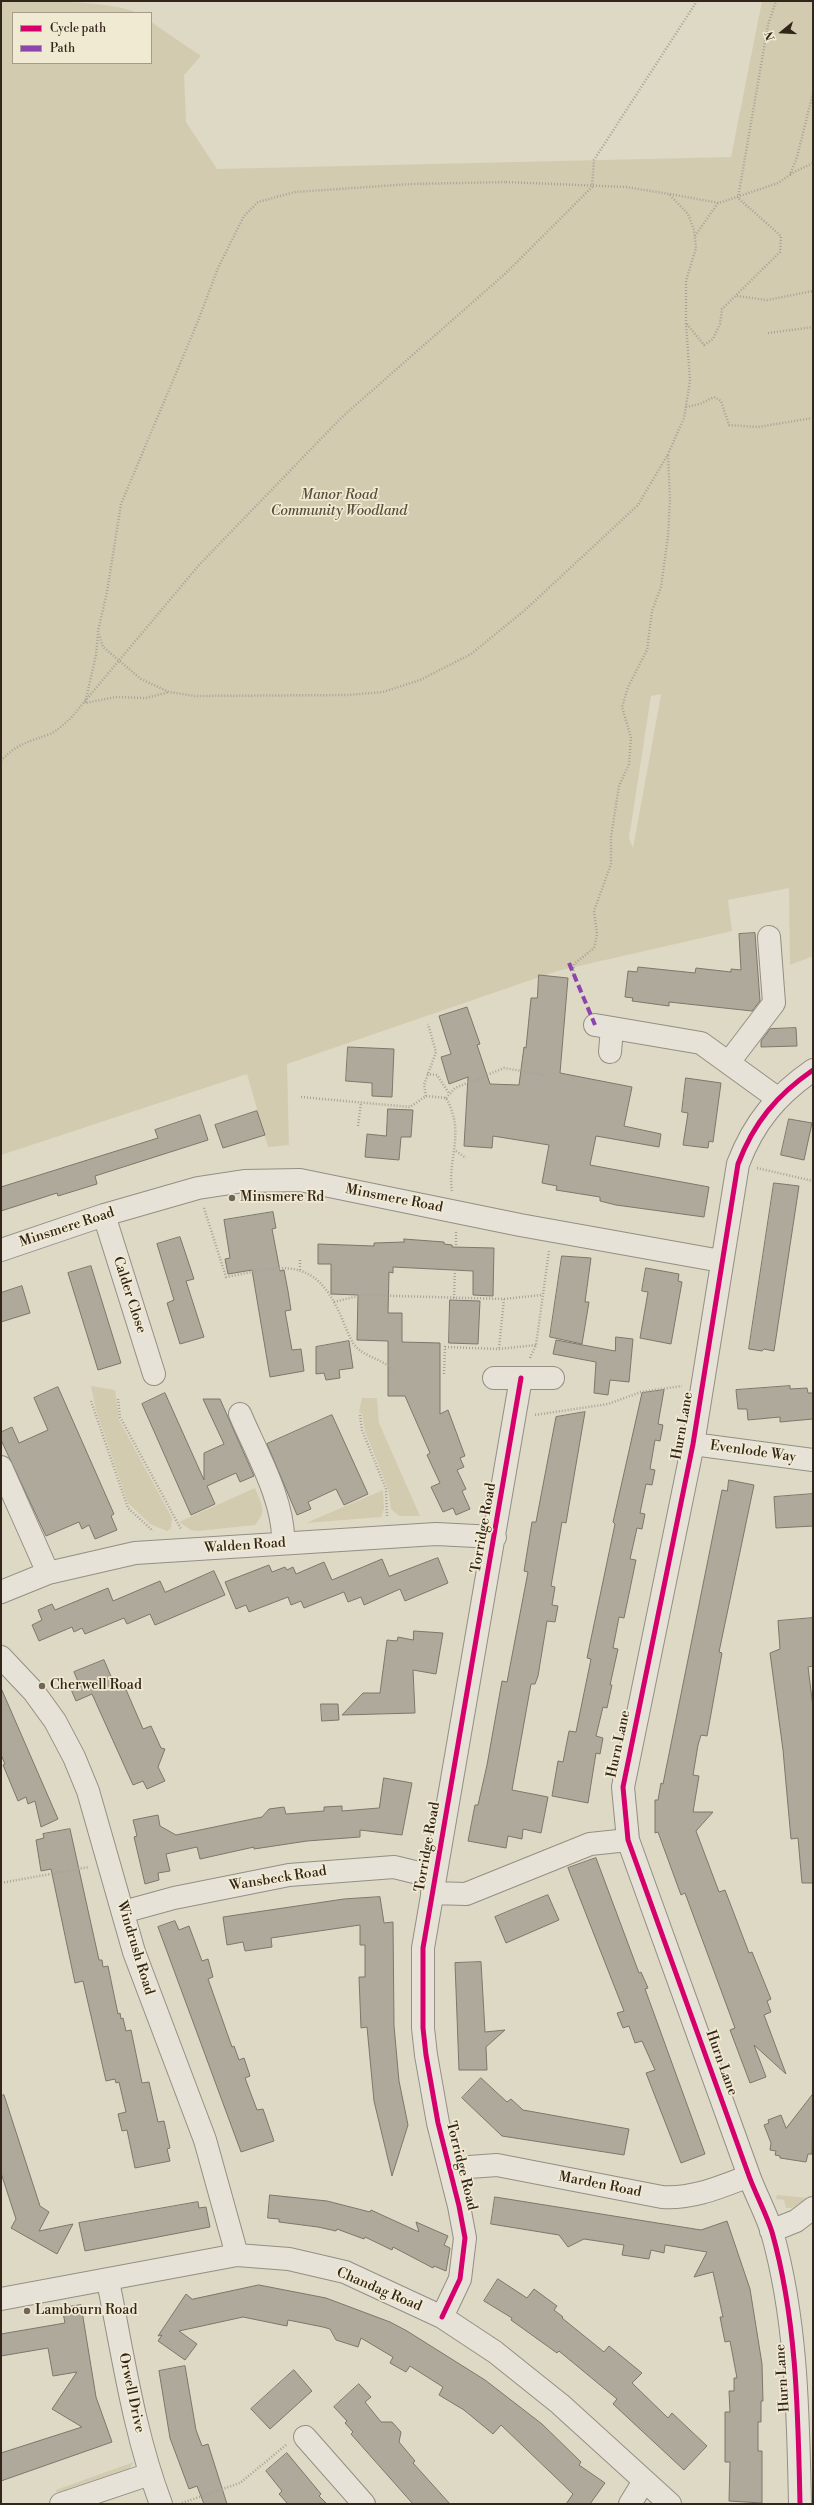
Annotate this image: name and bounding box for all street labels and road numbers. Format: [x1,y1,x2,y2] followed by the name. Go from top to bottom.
[344,1181,444,1217] street label: Minsmere Road
[17,1205,117,1251] street label: Minsmere Road
[109,1255,149,1335] street label: Calder Close
[669,1391,697,1461] street label: Hurn Lane
[709,1438,797,1466] street label: Evenlode Way
[468,1482,500,1574] street label: Torridge Road
[204,1535,286,1557] street label: Walden Road
[604,1709,634,1779] street label: Hurn Lane
[412,1801,444,1893] street label: Torridge Road
[228,1863,328,1895] street label: Wansbeck Road
[113,1899,157,1997] street label: Windrush Road
[701,2028,741,2098] street label: Hurn Lane
[442,2120,480,2212] street label: Torridge Road
[557,2169,643,2201] street label: Marden Road
[334,2264,424,2316] street label: Chandag Road
[772,2343,794,2413] street label: Hurn Lane
[114,2352,148,2434] street label: Orwell Drive

